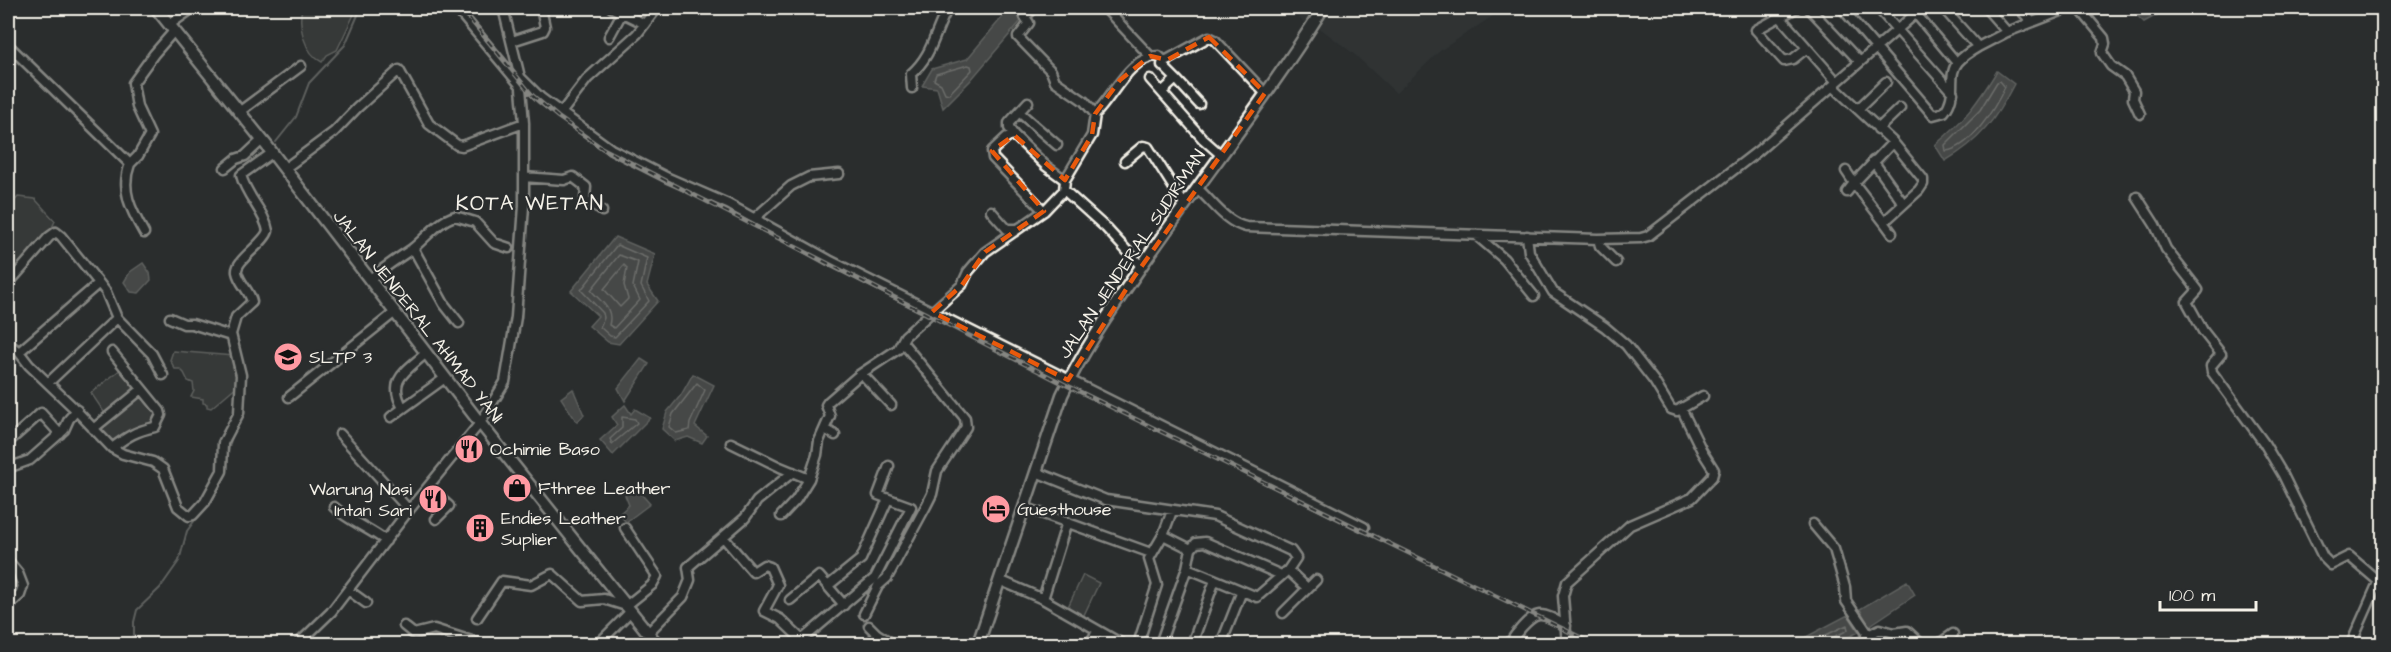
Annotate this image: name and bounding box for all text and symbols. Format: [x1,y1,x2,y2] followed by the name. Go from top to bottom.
[1052,144,1212,364] street label: JALAN JENDERAL SUDIRMAN
[456,189,604,218] district label: KOTA WETAN
[327,205,509,429] street label: JALAN JENDERAL AHMAD YANI
[272,341,304,373] school or university icon: SLTP 3
[309,345,372,370] place label: SLTP 3
[453,433,485,465] restaurant icon: Ochimie Baso
[490,437,600,462] place label: Ochimie Baso
[501,472,533,504] shop icon: Fthree Leather
[538,476,671,501] place label: Fthree Leather
[309,477,412,523] place label: Warung Nasi Intan Sari
[417,483,449,515] restaurant icon: Warung Nasi Intan Sari
[980,493,1012,525] hotel icon: Guesthouse
[1017,497,1112,522] place label: Guesthouse
[501,506,626,552] place label: Endies Leather Suplier
[464,512,496,544] building icon: Endies Leather Suplier
[2160,574,2256,612] scale bar
[2169,583,2215,608] text: 100 m

